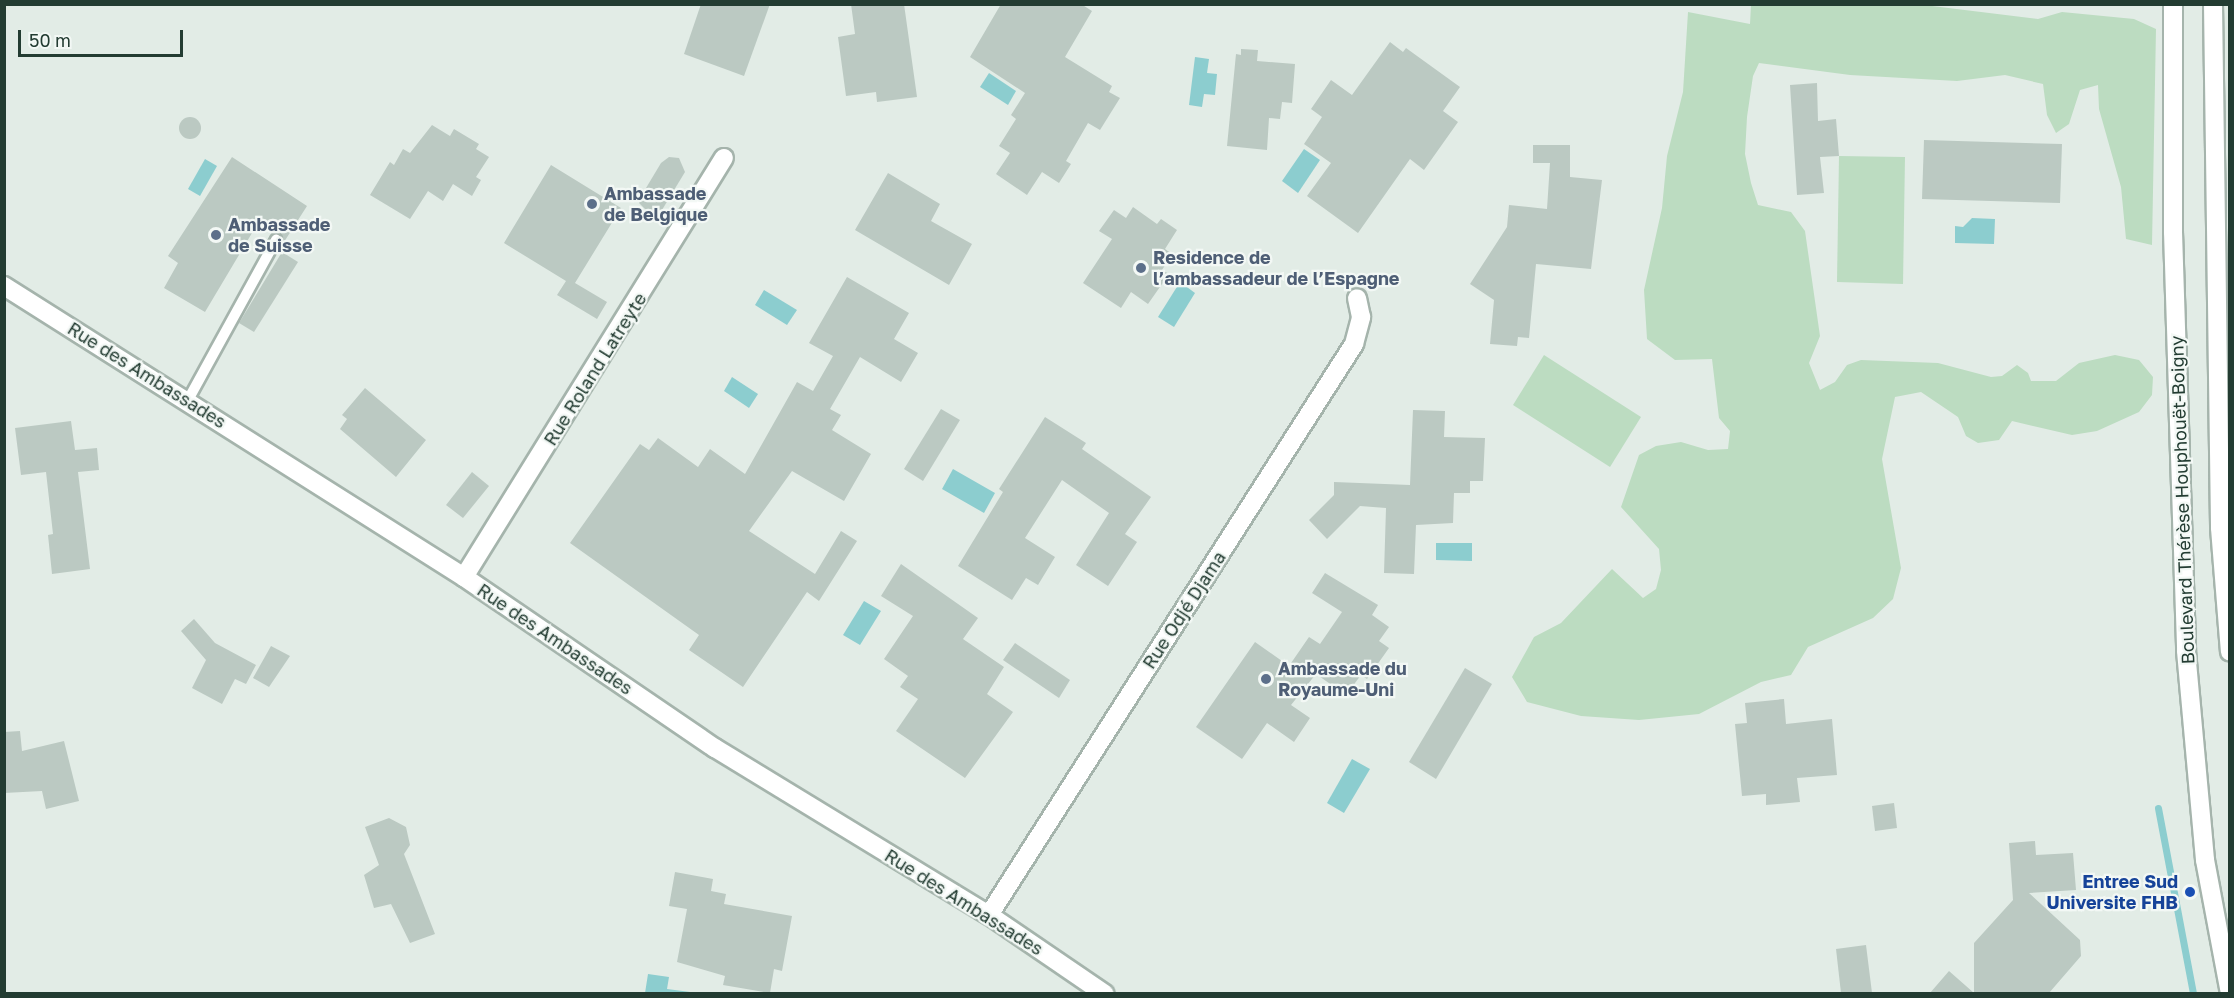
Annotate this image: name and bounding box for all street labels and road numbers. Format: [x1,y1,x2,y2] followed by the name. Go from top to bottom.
[539,289,651,449] street label: Rue Roland Latreyte
[64,317,230,433] street label: Rue des Ambassades
[2165,335,2199,665] street label: Boulevard Thérèse Houphouët-Boigny
[1138,547,1230,673] street label: Rue Odjé Djama
[473,579,637,699] street label: Rue des Ambassades
[881,844,1047,960] street label: Rue des Ambassades

